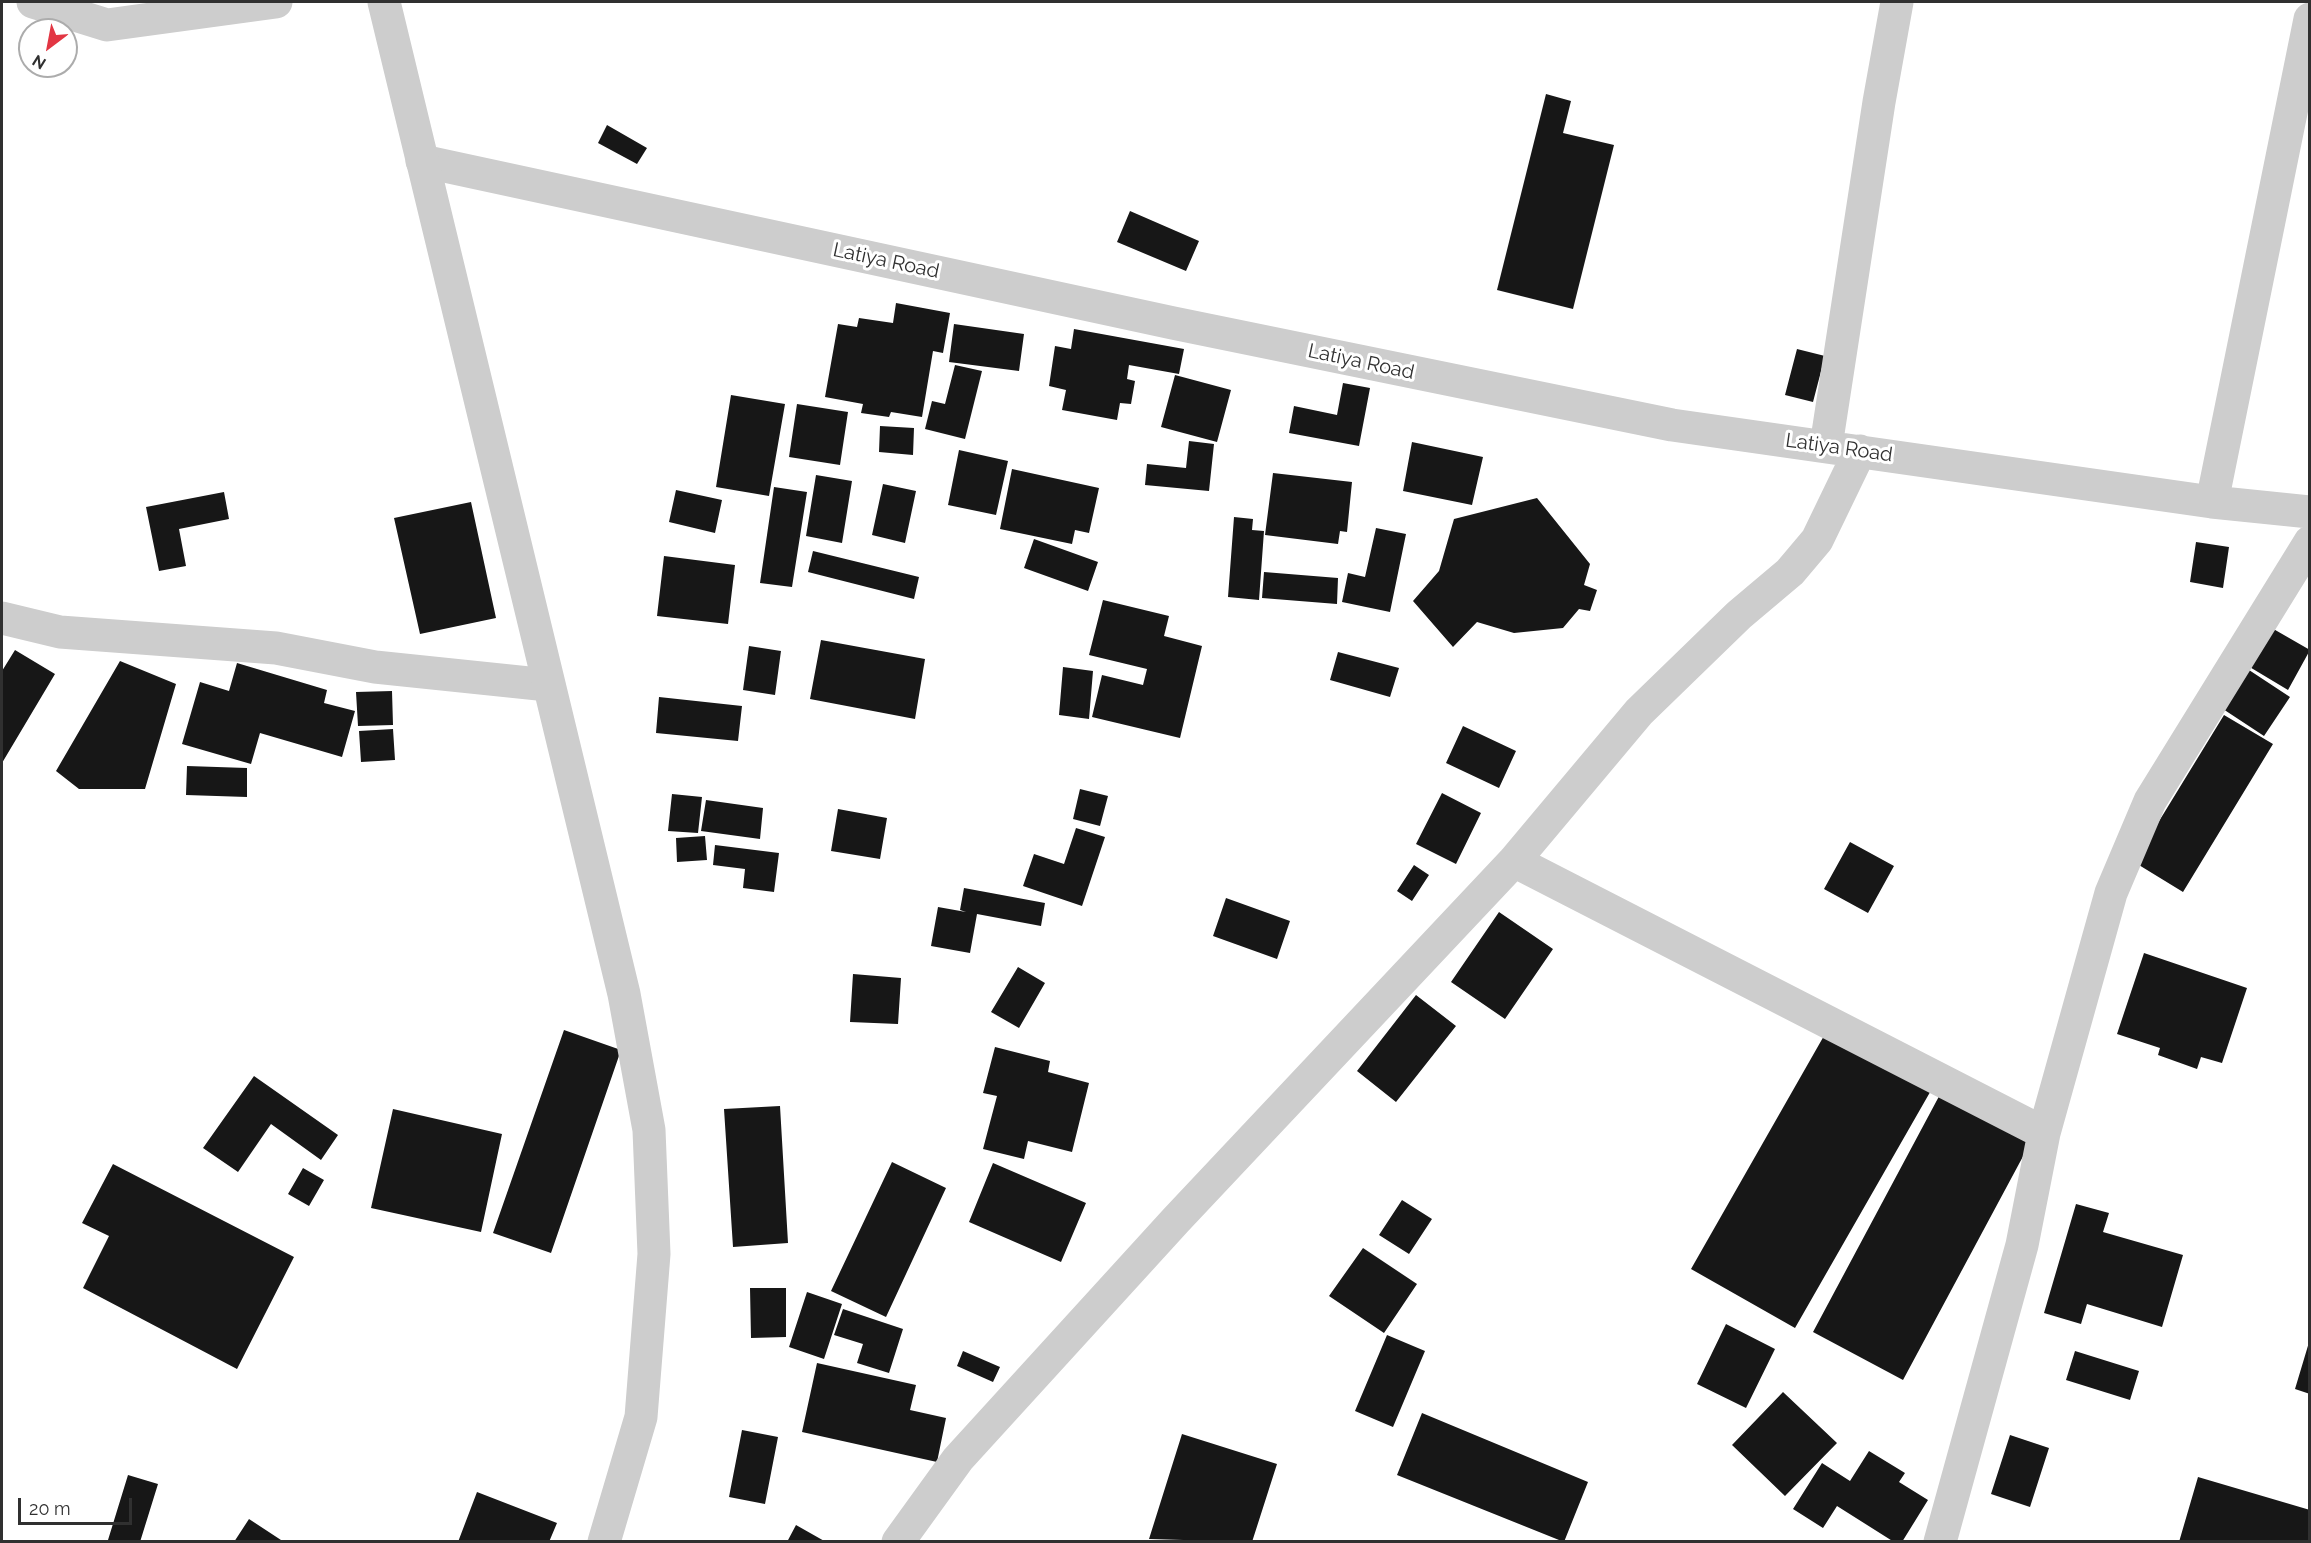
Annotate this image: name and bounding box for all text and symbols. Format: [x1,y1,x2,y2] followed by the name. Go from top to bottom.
[18,18,78,78] north arrow
[29,51,49,73] text: N
[831,238,941,284] street label: Latiya Road
[1306,339,1416,385] street label: Latiya Road
[1784,429,1894,467] street label: Latiya Road
[21,1486,135,1524] scale bar
[29,1498,71,1519] text: 20 m

